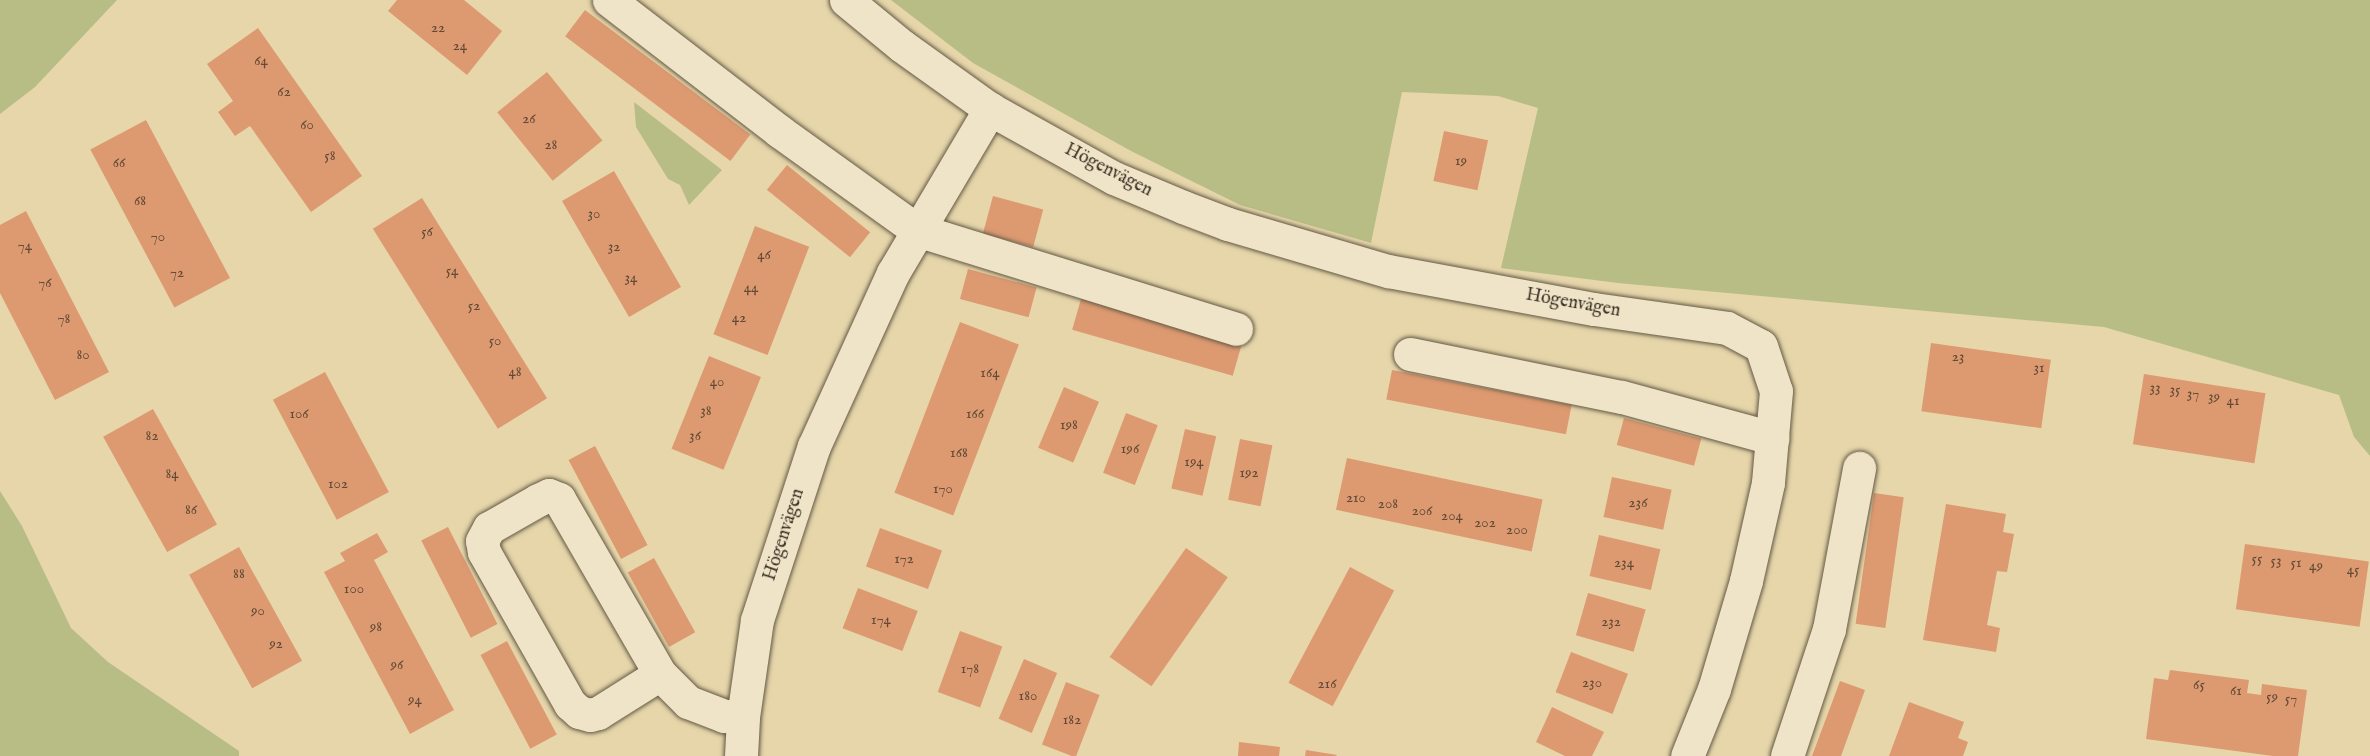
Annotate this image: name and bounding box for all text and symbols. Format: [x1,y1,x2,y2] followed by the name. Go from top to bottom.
[431,19,445,37] house number: 22
[453,37,467,55] house number: 24
[254,52,268,70] house number: 64
[277,83,291,101] house number: 62
[522,110,536,128] house number: 26
[300,116,314,134] house number: 60
[545,136,557,154] house number: 28
[1061,140,1155,202] street label: Högenvägen
[324,147,336,165] house number: 58
[1455,152,1467,170] house number: 19
[113,154,125,172] house number: 66
[134,192,146,210] house number: 68
[588,205,600,223] house number: 30
[421,223,433,241] house number: 56
[151,228,165,246] house number: 70
[18,237,32,255] house number: 74
[608,238,620,256] house number: 32
[757,246,771,264] house number: 46
[446,262,458,280] house number: 54
[170,264,184,282] house number: 72
[625,269,637,287] house number: 34
[38,274,52,292] house number: 76
[744,279,758,297] house number: 44
[1524,285,1622,323] street label: Högenvägen
[468,297,480,315] house number: 52
[732,309,746,327] house number: 42
[58,310,70,328] house number: 78
[489,332,501,350] house number: 50
[76,346,90,364] house number: 80
[1952,348,1964,366] house number: 23
[2033,359,2045,377] house number: 31
[508,363,522,381] house number: 48
[980,364,1000,382] house number: 164
[710,373,724,391] house number: 40
[2149,379,2161,397] house number: 33
[2169,381,2181,399] house number: 35
[2187,385,2199,403] house number: 37
[2208,388,2220,406] house number: 39
[2227,392,2239,410] house number: 41
[700,402,712,420] house number: 38
[289,405,309,423] house number: 106
[966,405,984,423] house number: 166
[1060,416,1078,434] house number: 198
[146,427,158,445] house number: 82
[689,427,701,445] house number: 36
[1121,440,1139,458] house number: 196
[950,444,968,462] house number: 168
[1184,453,1204,471] house number: 194
[1239,464,1259,482] house number: 192
[165,465,179,483] house number: 84
[328,475,348,493] house number: 102
[933,480,953,498] house number: 170
[760,486,810,584] street label: Högenvägen
[1346,489,1366,507] house number: 210
[1629,494,1647,512] house number: 236
[1378,495,1398,513] house number: 208
[185,501,197,519] house number: 86
[1412,502,1432,520] house number: 206
[1441,507,1463,525] house number: 204
[1474,514,1496,532] house number: 202
[1506,521,1528,539] house number: 200
[894,550,914,568] house number: 172
[2252,550,2262,568] house number: 55
[2270,552,2282,570] house number: 53
[1614,554,1634,572] house number: 234
[2290,554,2302,572] house number: 51
[2309,557,2323,575] house number: 49
[2347,561,2359,579] house number: 45
[233,565,245,583] house number: 88
[344,580,364,598] house number: 100
[251,602,265,620] house number: 90
[871,611,891,629] house number: 174
[1601,613,1621,631] house number: 232
[370,618,382,636] house number: 98
[269,635,283,653] house number: 92
[391,656,403,674] house number: 96
[961,660,979,678] house number: 178
[1582,674,1602,692] house number: 230
[1318,675,1336,693] house number: 216
[2193,676,2205,694] house number: 65
[2230,682,2242,700] house number: 61
[1019,687,1037,705] house number: 180
[2266,688,2278,706] house number: 59
[2285,690,2297,708] house number: 57
[408,691,422,709] house number: 94
[1063,711,1081,729] house number: 182

